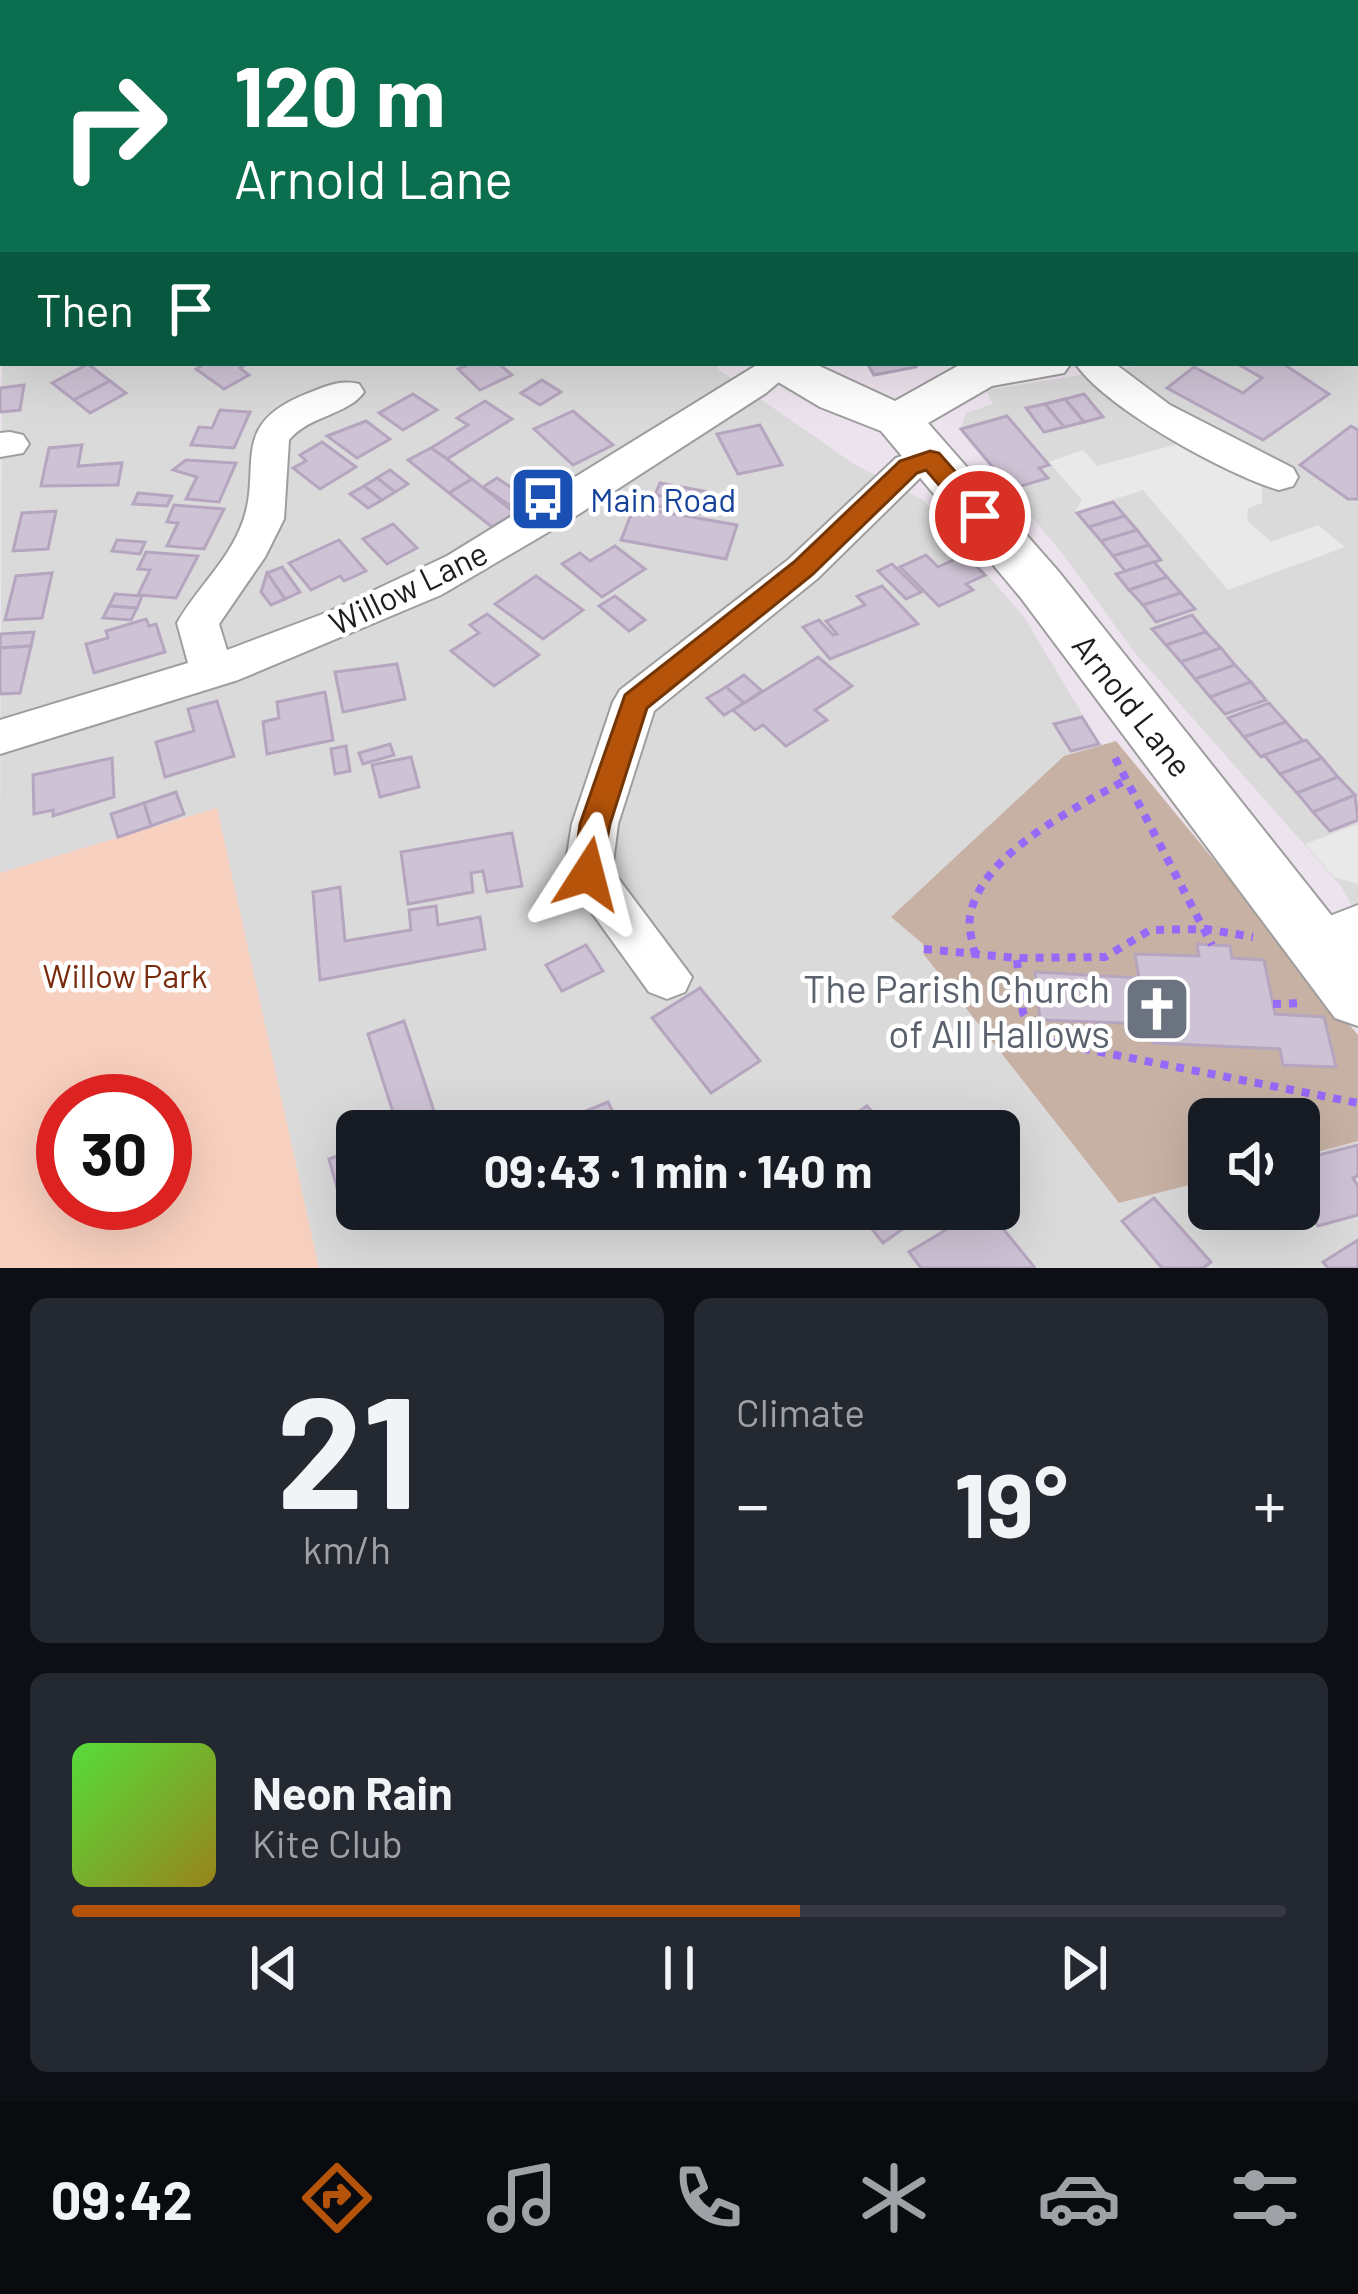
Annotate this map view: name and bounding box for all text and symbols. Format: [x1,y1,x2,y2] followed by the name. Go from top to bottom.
[234,43,446,144] text: 120 m
[36,48,192,204] icon: right
[234,145,513,210] text: Arnold Lane
[158,276,224,342] icon: arrive
[36,282,134,336] text: Then
[508,464,578,534] bus stop icon: Main Road
[929,465,1031,567] pin
[590,479,736,519] place label: Main Road
[947,483,1013,549] icon: arrive
[322,532,494,642] street label: Willow Lane
[1065,625,1201,785] street label: Arnold Lane
[525,811,651,937] position arrow
[42,955,208,995] park label: Willow Park
[803,964,1110,1056] place label: The Parish Church of All Hallows
[1122,974,1192,1044] church icon: The Parish Church of All Hallows
[36,1074,192,1230] speed limit sign: 30
[1188,1098,1320,1230] map controls
[1188,1098,1320,1230] button: sound
[484,1143,872,1197] text: 09:43 · 1 min · 140 m
[276,1353,418,1540] text: 21
[736,1388,865,1435] text: Climate
[954,1448,1068,1556] text: 19°
[736,1463,769,1542] text: −
[1253,1463,1286,1542] text: +
[303,1525,391,1572] text: km/h
[252,1765,453,1819] text: Neon Rain
[252,1819,403,1866] text: Kite Club
[241,1935,307,2001] icon: previous
[646,1935,712,2001] icon: pause
[1051,1935,1117,2001] icon: next
[295,2156,379,2240] icon: directions
[480,2156,564,2240] icon: music
[666,2156,750,2240] icon: phone
[852,2156,936,2240] icon: climate
[1037,2156,1121,2240] icon: car
[1223,2156,1307,2240] icon: filters
[51,2166,193,2231] text: 09:42

